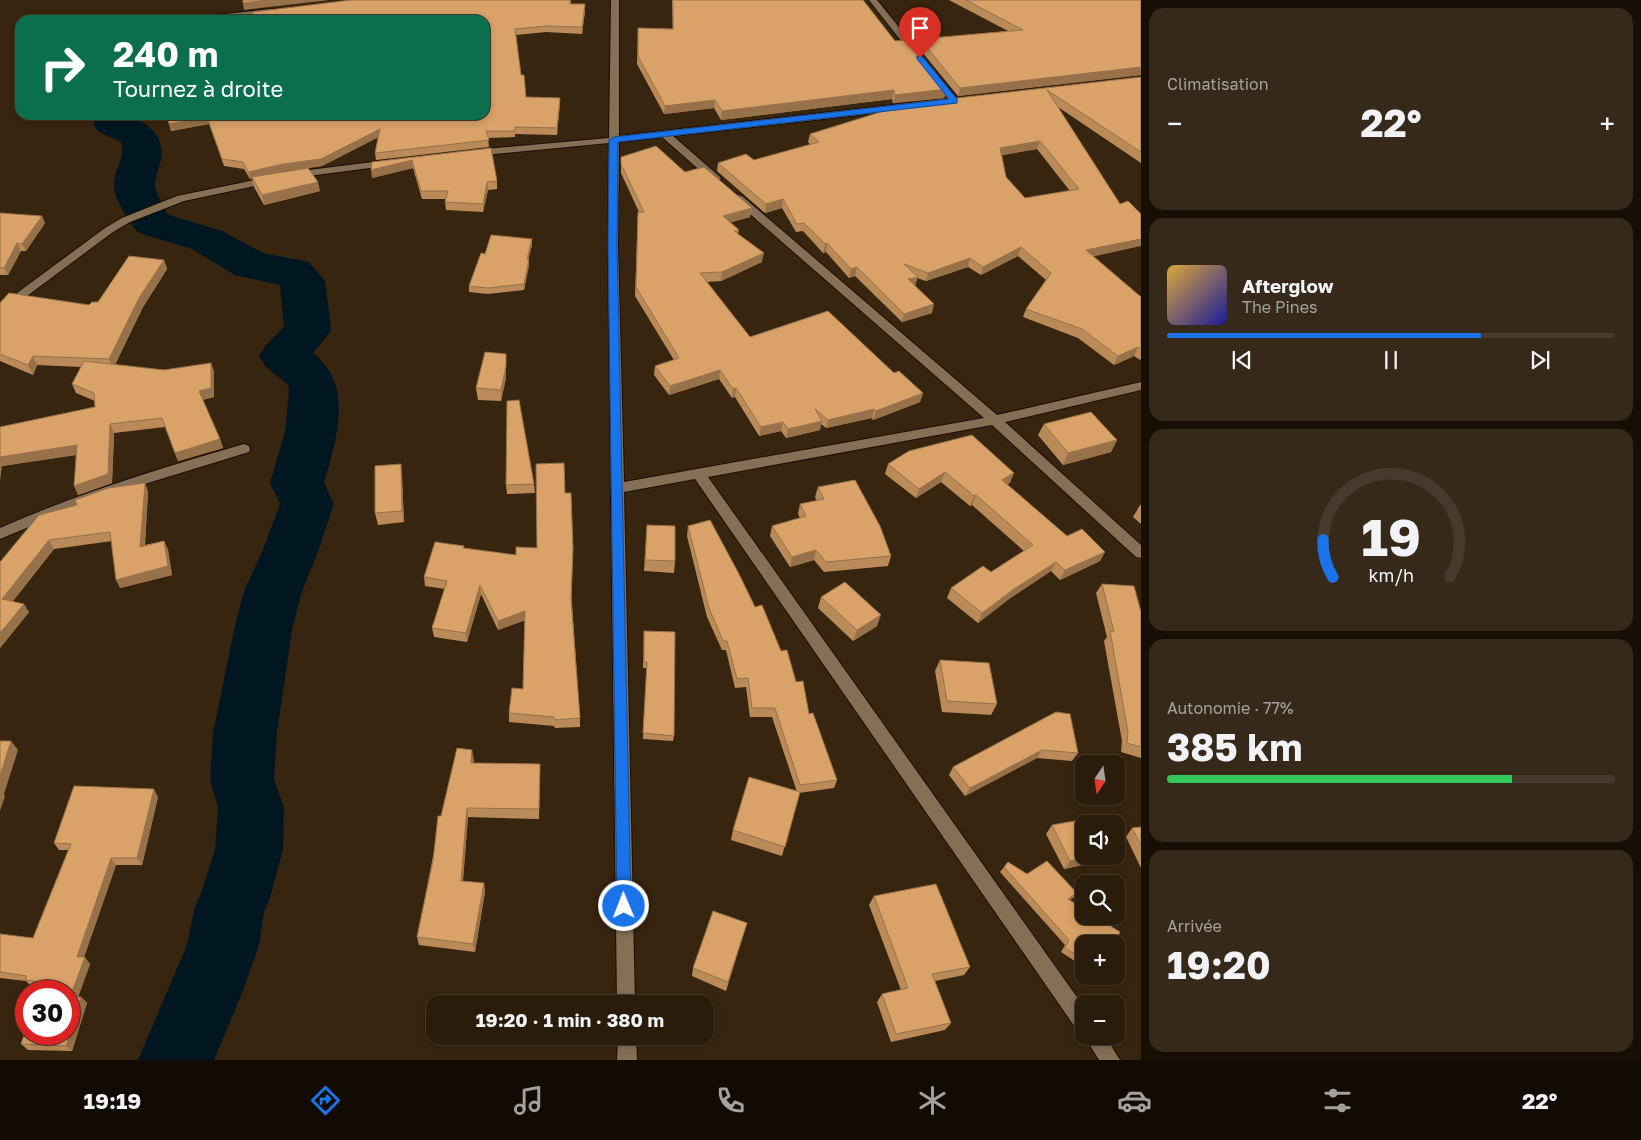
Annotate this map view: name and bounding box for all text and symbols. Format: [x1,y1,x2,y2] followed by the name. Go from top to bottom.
[899,7,941,58] pin
[906,14,934,42] icon: arrive
[113,33,218,75] text: 240 m
[30,35,95,100] icon: right
[1167,74,1269,94] text: Climatisation
[113,75,283,102] text: Tournez à droite
[1360,100,1422,145] text: 22°
[1167,107,1182,140] text: −
[1600,107,1615,140] text: +
[1242,274,1333,297] text: Afterglow
[1242,297,1317,317] text: The Pines
[1228,346,1256,374] icon: previous
[1377,346,1405,374] icon: pause
[1526,346,1554,374] icon: next
[1361,505,1421,567] text: 19
[1368,564,1414,586] text: km/h
[1167,698,1293,718] text: Autonomie · 77%
[1167,724,1302,769] text: 385 km
[1075,755,1125,805] north arrow
[1075,755,1125,1045] map controls
[1075,815,1125,865] button: sound
[1075,875,1125,925] button: search
[597,879,649,931] position arrow
[1167,916,1222,936] text: Arrivée
[1075,935,1125,985] button: +
[1167,942,1271,987] text: 19:20
[15,980,80,1045] speed limit sign: 30
[1075,995,1125,1045] button: −
[476,1008,664,1031] text: 19:20 · 1 min · 380 m
[308,1083,343,1118] icon: directions
[511,1083,546,1118] icon: music
[713,1083,748,1118] icon: phone
[915,1083,950,1118] icon: climate
[1117,1083,1152,1118] icon: car
[1320,1083,1355,1118] icon: filters
[84,1087,141,1114] text: 19:19
[1522,1087,1557,1114] text: 22°

